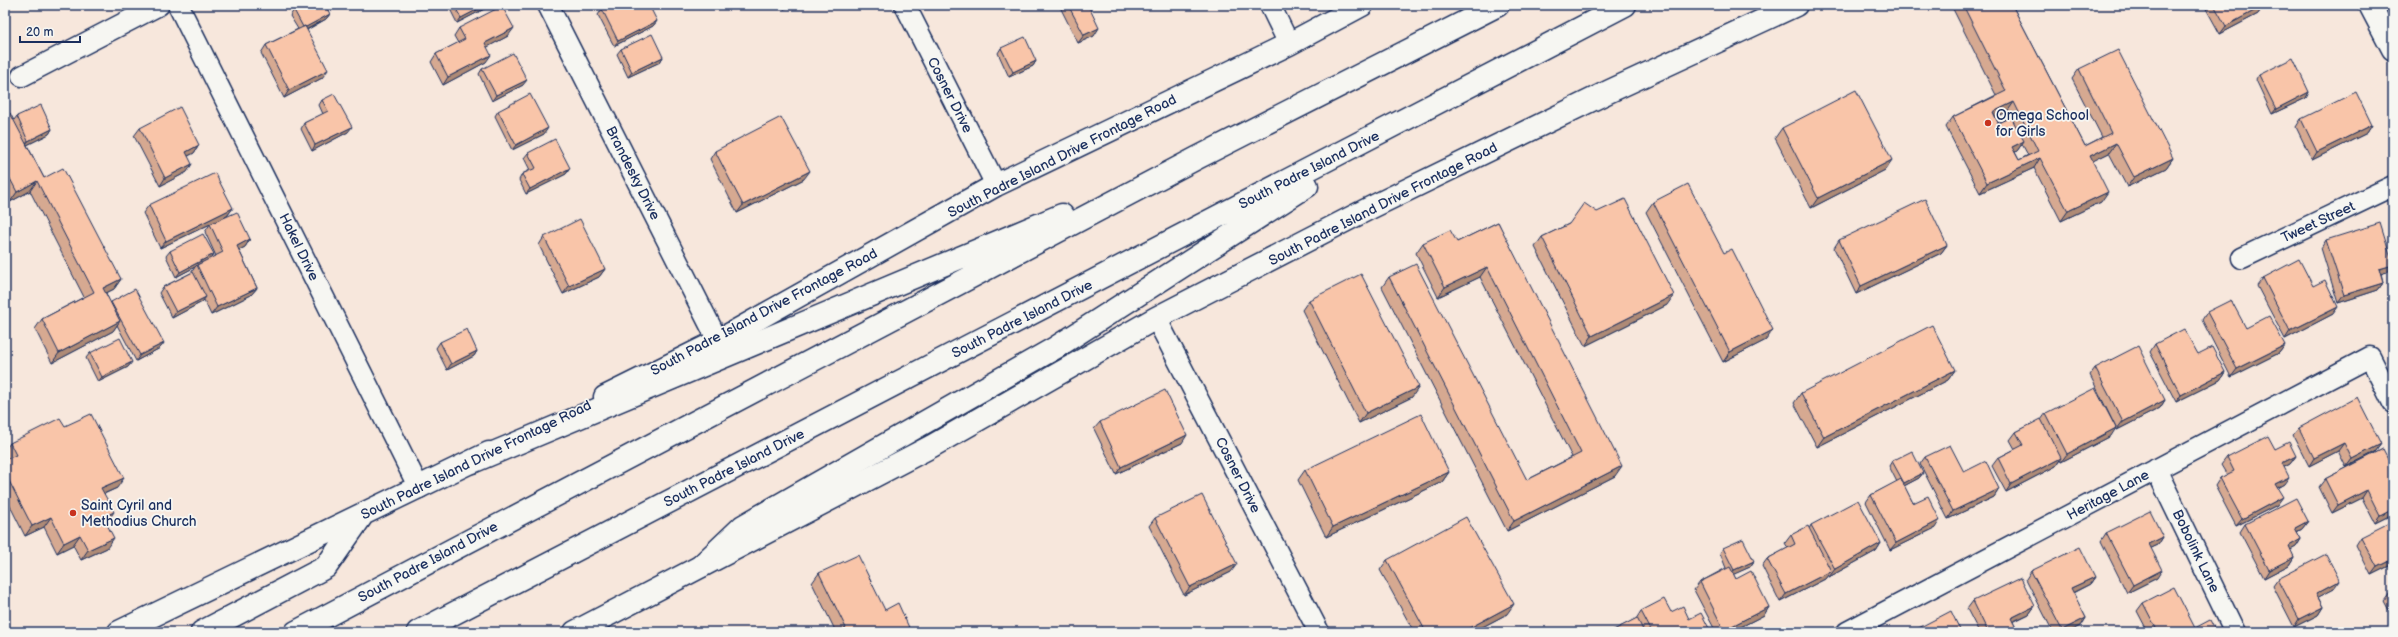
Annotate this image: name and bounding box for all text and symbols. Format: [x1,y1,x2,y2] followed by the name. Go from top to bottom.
[20,18,80,44] scale bar
[26,25,53,40] text: 20 m
[924,54,976,136] street label: Cosner Drive
[945,91,1179,221] street label: South Padre Island Drive Frontage Road
[1996,107,2089,140] place label: Omega School for Girls
[1983,118,1993,128] marker: Omega School for Girls
[602,123,664,223] street label: Brandesky Drive
[1236,127,1382,213] street label: South Padre Island Drive
[1266,139,1500,269] street label: South Padre Island Drive Frontage Road
[2278,197,2358,246] street label: Tweet Street
[275,211,323,283] street label: Hakel Drive
[648,245,880,379] street label: South Padre Island Drive Frontage Road
[949,276,1095,362] street label: South Padre Island Drive
[358,397,594,523] street label: South Padre Island Drive Frontage Road
[661,425,807,511] street label: South Padre Island Drive
[1212,434,1264,516] street label: Cosner Drive
[2064,466,2152,524] street label: Heritage Lane
[81,497,197,530] place label: Saint Cyril and Methodius Church
[2169,507,2223,595] street label: Bobolink Lane
[68,508,78,518] marker: Saint Cyril and Methodius Church
[355,518,501,606] street label: South Padre Island Drive

